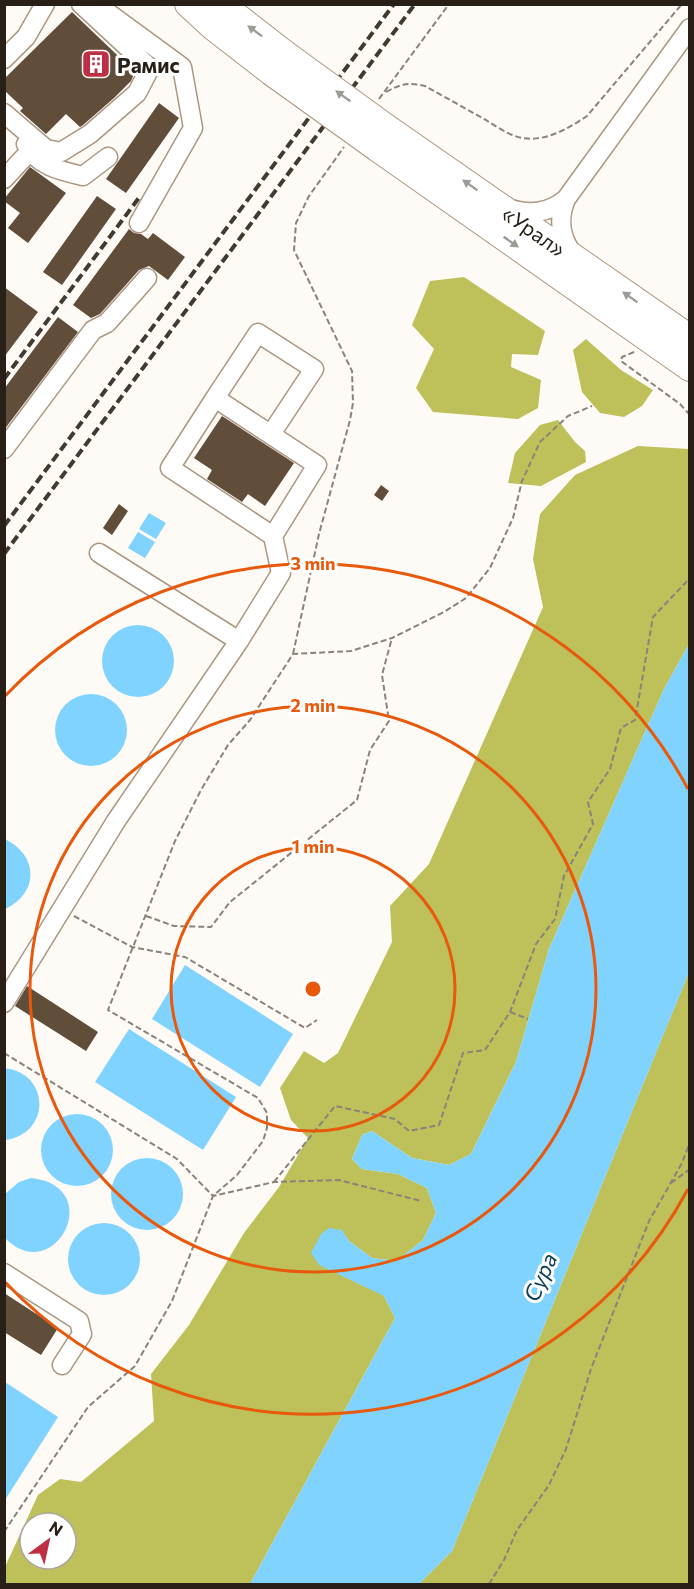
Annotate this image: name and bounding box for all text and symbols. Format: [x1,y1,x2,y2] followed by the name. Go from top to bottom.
[247,25,263,37] one-way arrow
[80,48,112,80] building icon: Рамис
[117,52,180,77] place label: Рамис
[335,90,351,102] one-way arrow
[463,179,479,191] one-way arrow
[498,200,571,261] street label: «Урал»
[503,236,519,247] one-way arrow
[622,291,639,302] one-way arrow
[290,552,336,574] text: 3 min
[291,694,335,716] text: 2 min
[292,835,334,857] text: 1 min
[303,979,323,999] centre of rings
[517,1249,563,1305] water label: Сура
[18,1511,78,1571] north arrow
[46,1517,67,1539] text: N

